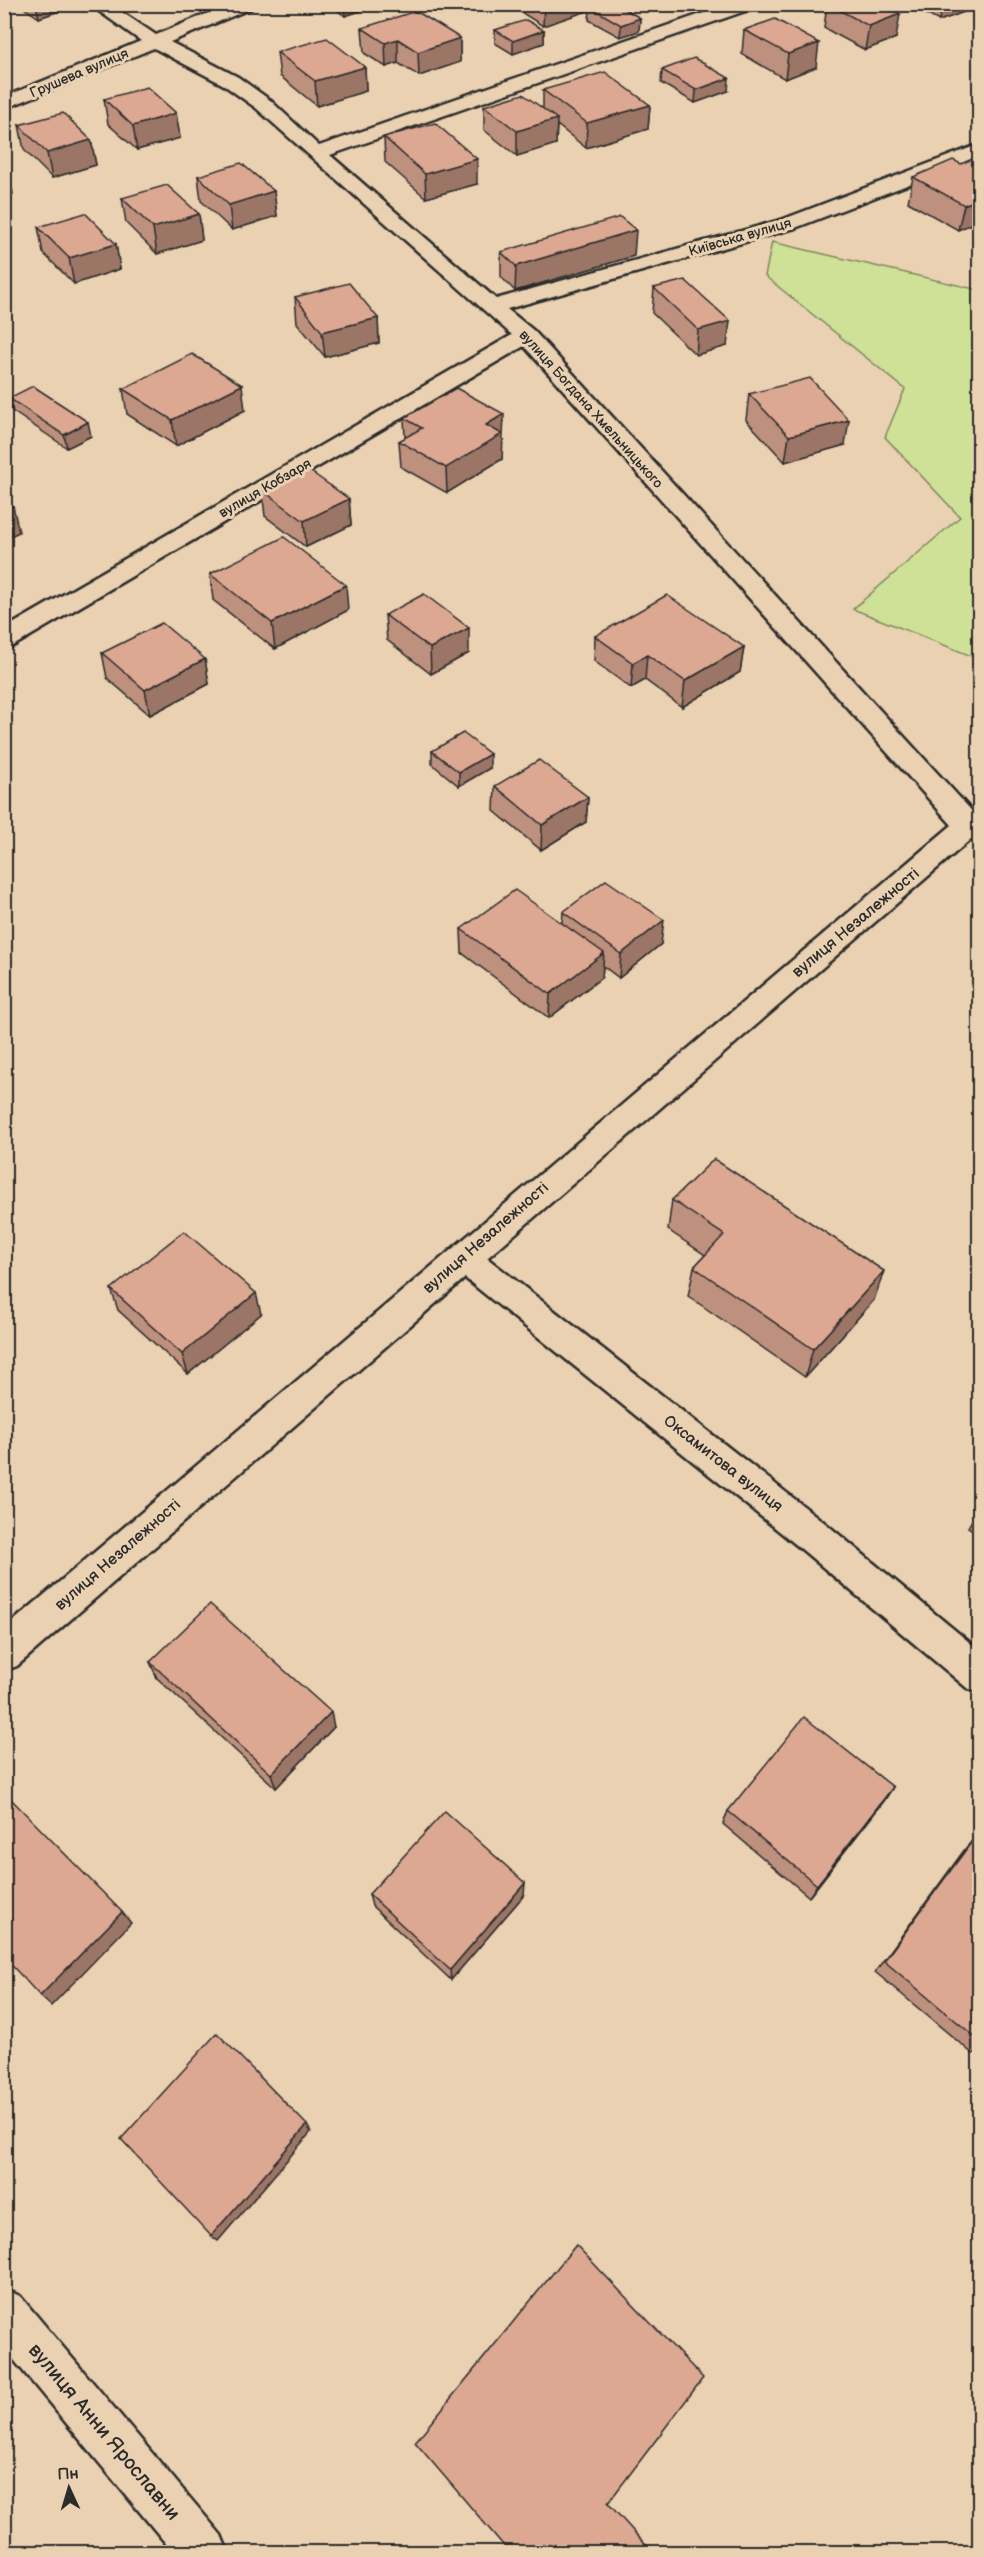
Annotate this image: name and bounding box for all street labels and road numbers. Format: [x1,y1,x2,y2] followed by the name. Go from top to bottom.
[27,44,131,101] street label: Грушева вулиця
[687,214,794,260] street label: Київська вулиця
[515,326,667,492] street label: вулиця Богдана Хмельницького
[216,455,314,521] street label: вулиця Кобзаря
[789,864,923,982] street label: вулиця Незалежності
[419,1178,553,1298] street label: вулиця Незалежності
[660,1412,787,1517] street label: Оксамитова вулиця
[51,1495,185,1615] street label: вулиця Незалежності
[23,2339,185,2525] street label: вулиця Анни Ярославни

